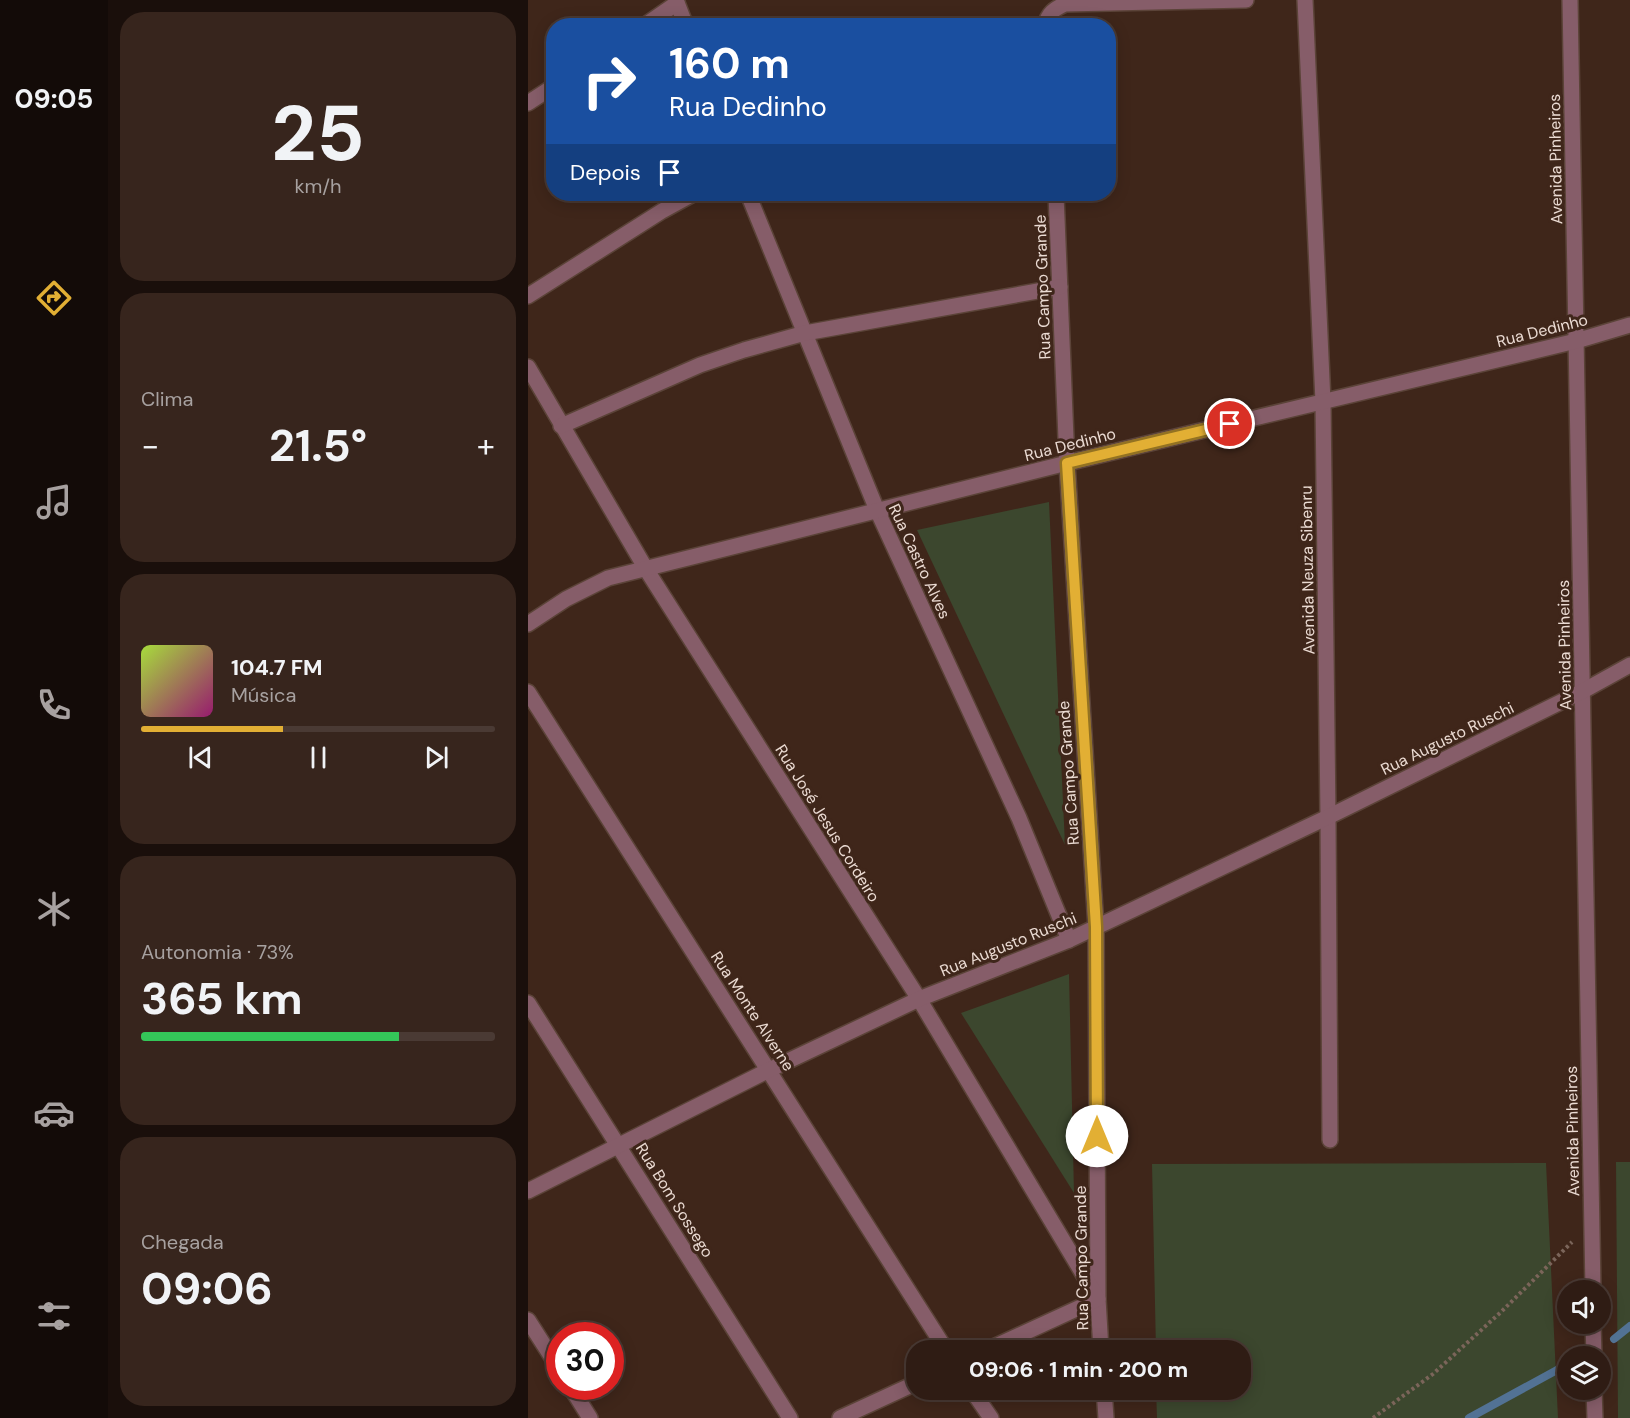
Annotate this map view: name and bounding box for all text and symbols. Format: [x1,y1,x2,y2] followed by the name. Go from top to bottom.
[669,36,790,91] text: 160 m
[570,42,648,120] icon: right
[15,81,93,116] text: 09:05
[271,83,365,184] text: 25
[669,89,827,124] text: Rua Dedinho
[1544,94,1567,224] street label: Avenida Pinheiros
[653,156,686,189] icon: arrive
[570,158,641,187] text: Depois
[294,173,342,199] text: km/h
[1029,214,1056,360] street label: Rua Campo Grande
[33,277,75,319] icon: directions
[1494,309,1590,352] street label: Rua Dedinho
[141,386,193,412] text: Clima
[1204,398,1255,449] pin
[1213,407,1246,440] icon: arrive
[269,416,367,475] text: 21.5°
[1022,423,1118,466] street label: Rua Dedinho
[141,424,159,467] text: −
[477,424,495,467] text: +
[33,481,75,523] icon: music
[1296,485,1319,655] street label: Avenida Neuza Sibenru
[884,500,955,622] street label: Rua Castro Alves
[1553,580,1576,710] street label: Avenida Pinheiros
[231,653,322,682] text: 104.7 FM
[231,682,296,708] text: Música
[33,684,75,726] icon: phone
[1377,697,1517,780] street label: Rua Augusto Ruschi
[1053,700,1084,846] street label: Rua Campo Grande
[184,741,217,774] icon: previous
[302,741,335,774] icon: pause
[420,741,453,774] icon: next
[771,741,885,906] street label: Rua José Jesus Cordeiro
[33,888,75,930] icon: climate
[937,907,1080,981] street label: Rua Augusto Ruschi
[141,939,294,965] text: Autonomia · 73%
[706,947,799,1075] street label: Rua Monte Alverne
[141,969,303,1028] text: 365 km
[1561,1066,1584,1196] street label: Avenida Pinheiros
[33,1092,75,1134] icon: car
[1065,1104,1129,1168] position arrow
[631,1139,718,1261] street label: Rua Bom Sossego
[1070,1185,1093,1331] street label: Rua Campo Grande
[141,1229,224,1255] text: Chegada
[141,1259,273,1318] text: 09:06
[1557,1280,1611,1400] map controls
[1557,1280,1611,1334] button: sound
[33,1295,75,1337] icon: filters
[546,1322,624,1400] speed limit sign: 30
[1557,1346,1611,1400] button: layers
[969,1355,1188,1384] text: 09:06 · 1 min · 200 m

